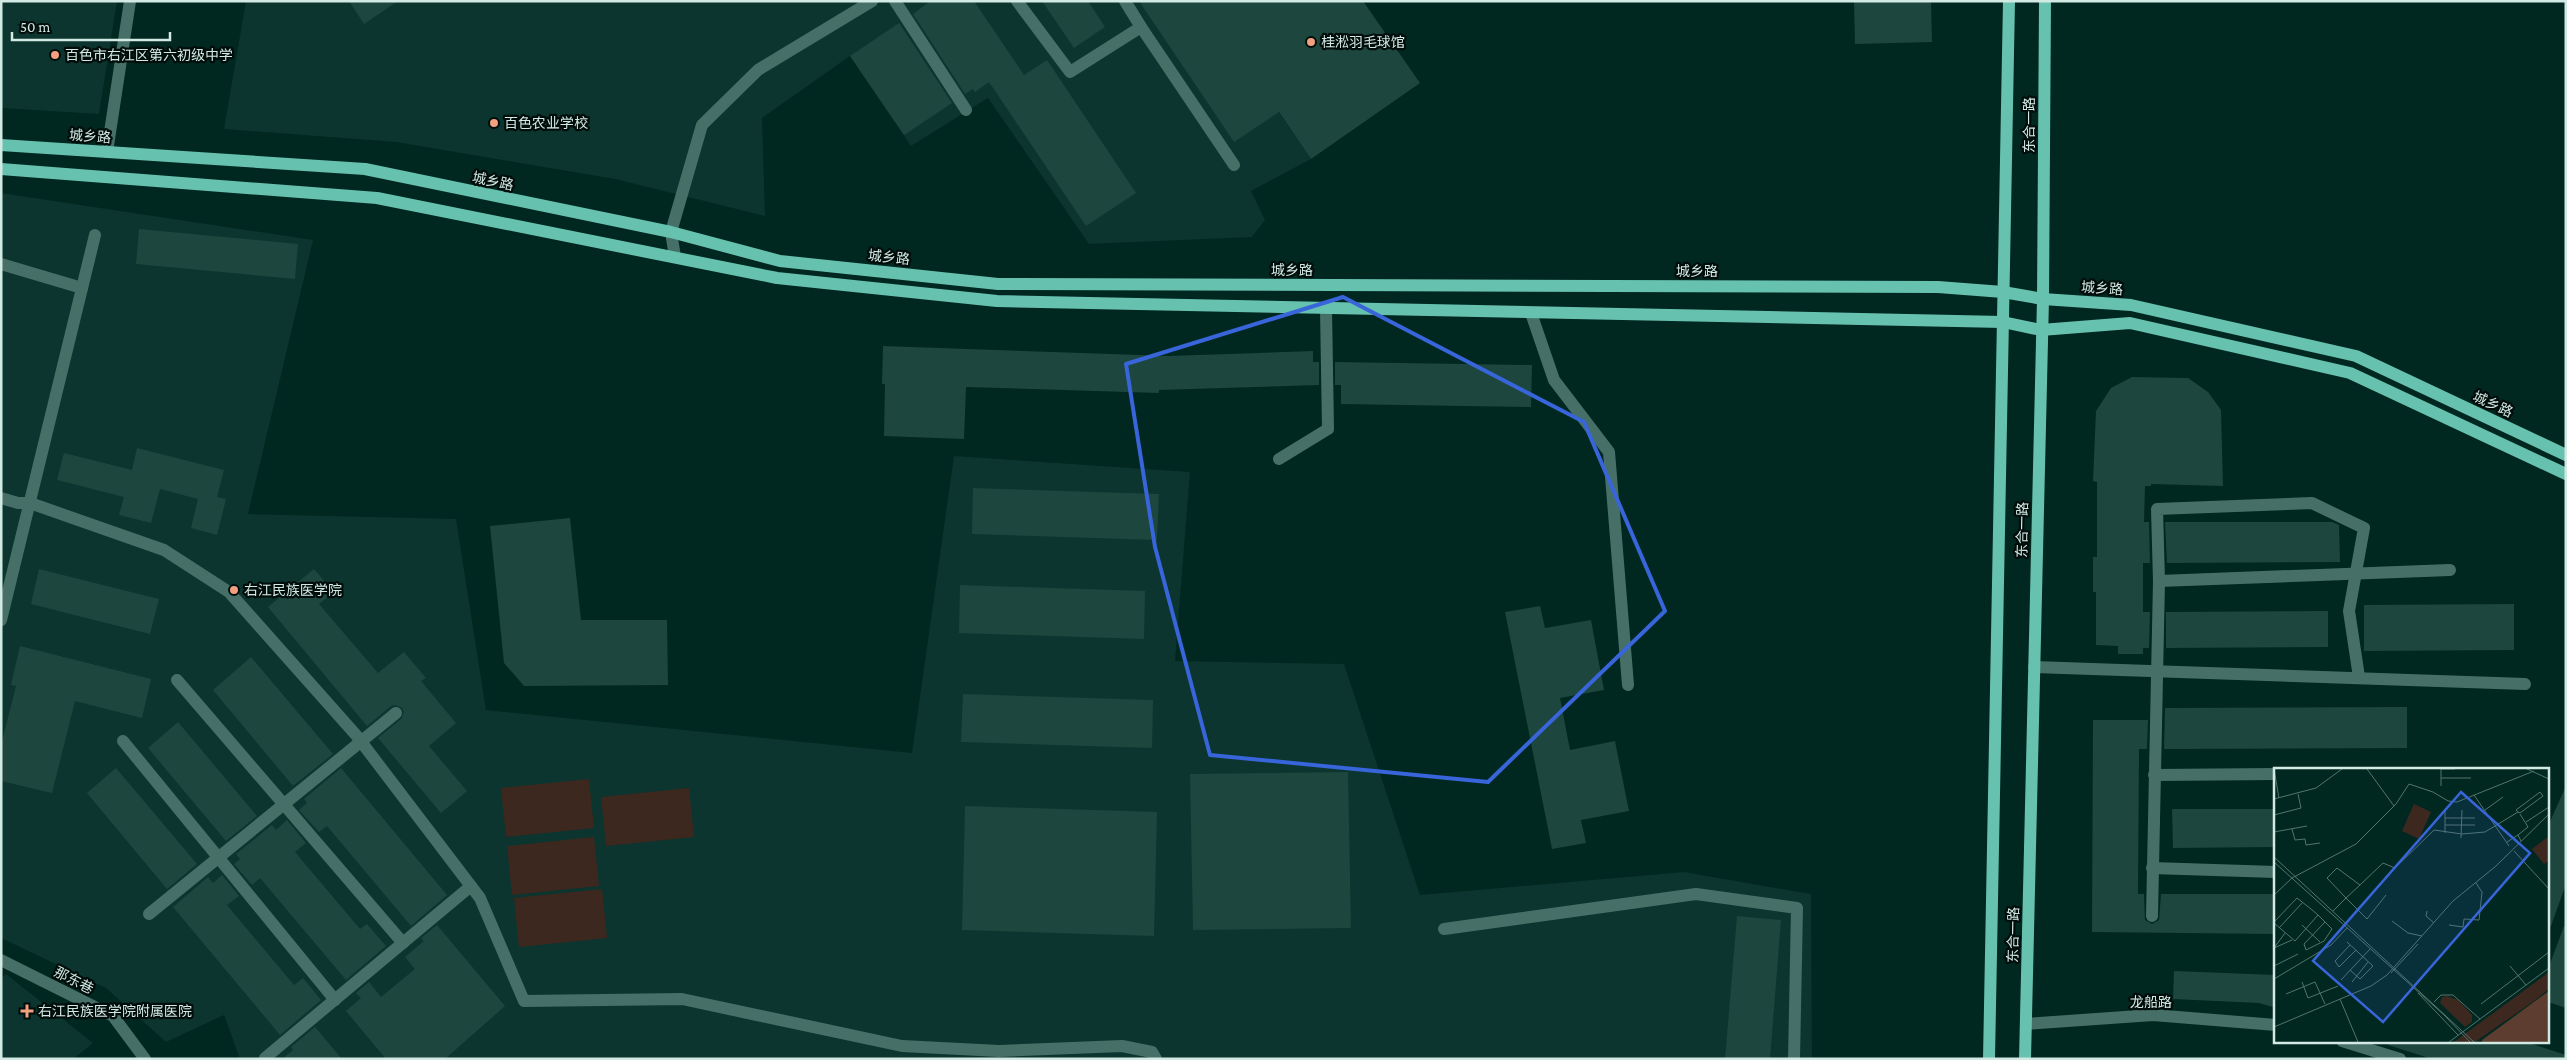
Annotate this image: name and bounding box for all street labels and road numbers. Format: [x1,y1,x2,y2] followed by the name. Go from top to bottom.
[2021,97,2037,153] street label: 东合一路
[68,127,112,145] street label: 城乡路
[471,169,515,193] street label: 城乡路
[867,247,911,267] street label: 城乡路
[1271,262,1313,278] street label: 城乡路
[1676,263,1718,279] street label: 城乡路
[2080,279,2124,297] street label: 城乡路
[2471,388,2515,420] street label: 城乡路
[2014,502,2030,558] street label: 东合一路
[2005,907,2021,963] street label: 东合一路
[52,963,96,997] street label: 那东巷
[2130,994,2172,1010] street label: 龙船路

